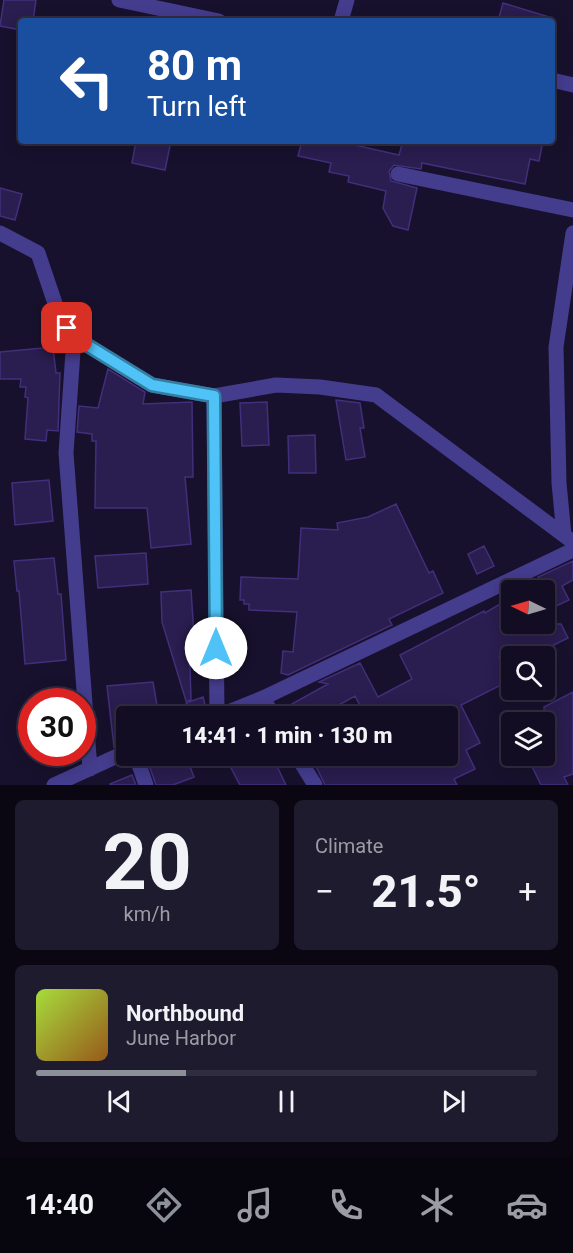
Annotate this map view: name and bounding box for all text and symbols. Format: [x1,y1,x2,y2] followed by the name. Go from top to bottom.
[147,41,242,90] text: 80 m
[48,42,126,120] icon: left
[147,91,247,123] text: Turn left
[41,302,92,353] pin
[50,311,83,344] icon: arrive
[501,580,555,634] north arrow
[501,580,555,766] map controls
[184,616,248,680] position arrow
[501,646,555,700] button: search
[18,688,96,766] speed limit sign: 30
[501,712,555,766] button: layers
[182,723,392,748] text: 14:41 · 1 min · 130 m
[102,817,192,908] text: 20
[315,834,383,858] text: Climate
[372,865,481,918] text: 21.5°
[315,872,334,911] text: −
[518,872,537,911] text: +
[124,902,170,926] text: km/h
[126,1001,244,1026] text: Northbound
[126,1026,236,1050] text: June Harbor
[103,1085,136,1118] icon: previous
[270,1085,303,1118] icon: pause
[437,1085,470,1118] icon: next
[143,1184,185,1226] icon: directions
[234,1184,276,1226] icon: music
[325,1184,367,1226] icon: phone
[416,1184,458,1226] icon: climate
[506,1184,548,1226] icon: car
[24,1189,94,1221] text: 14:40

